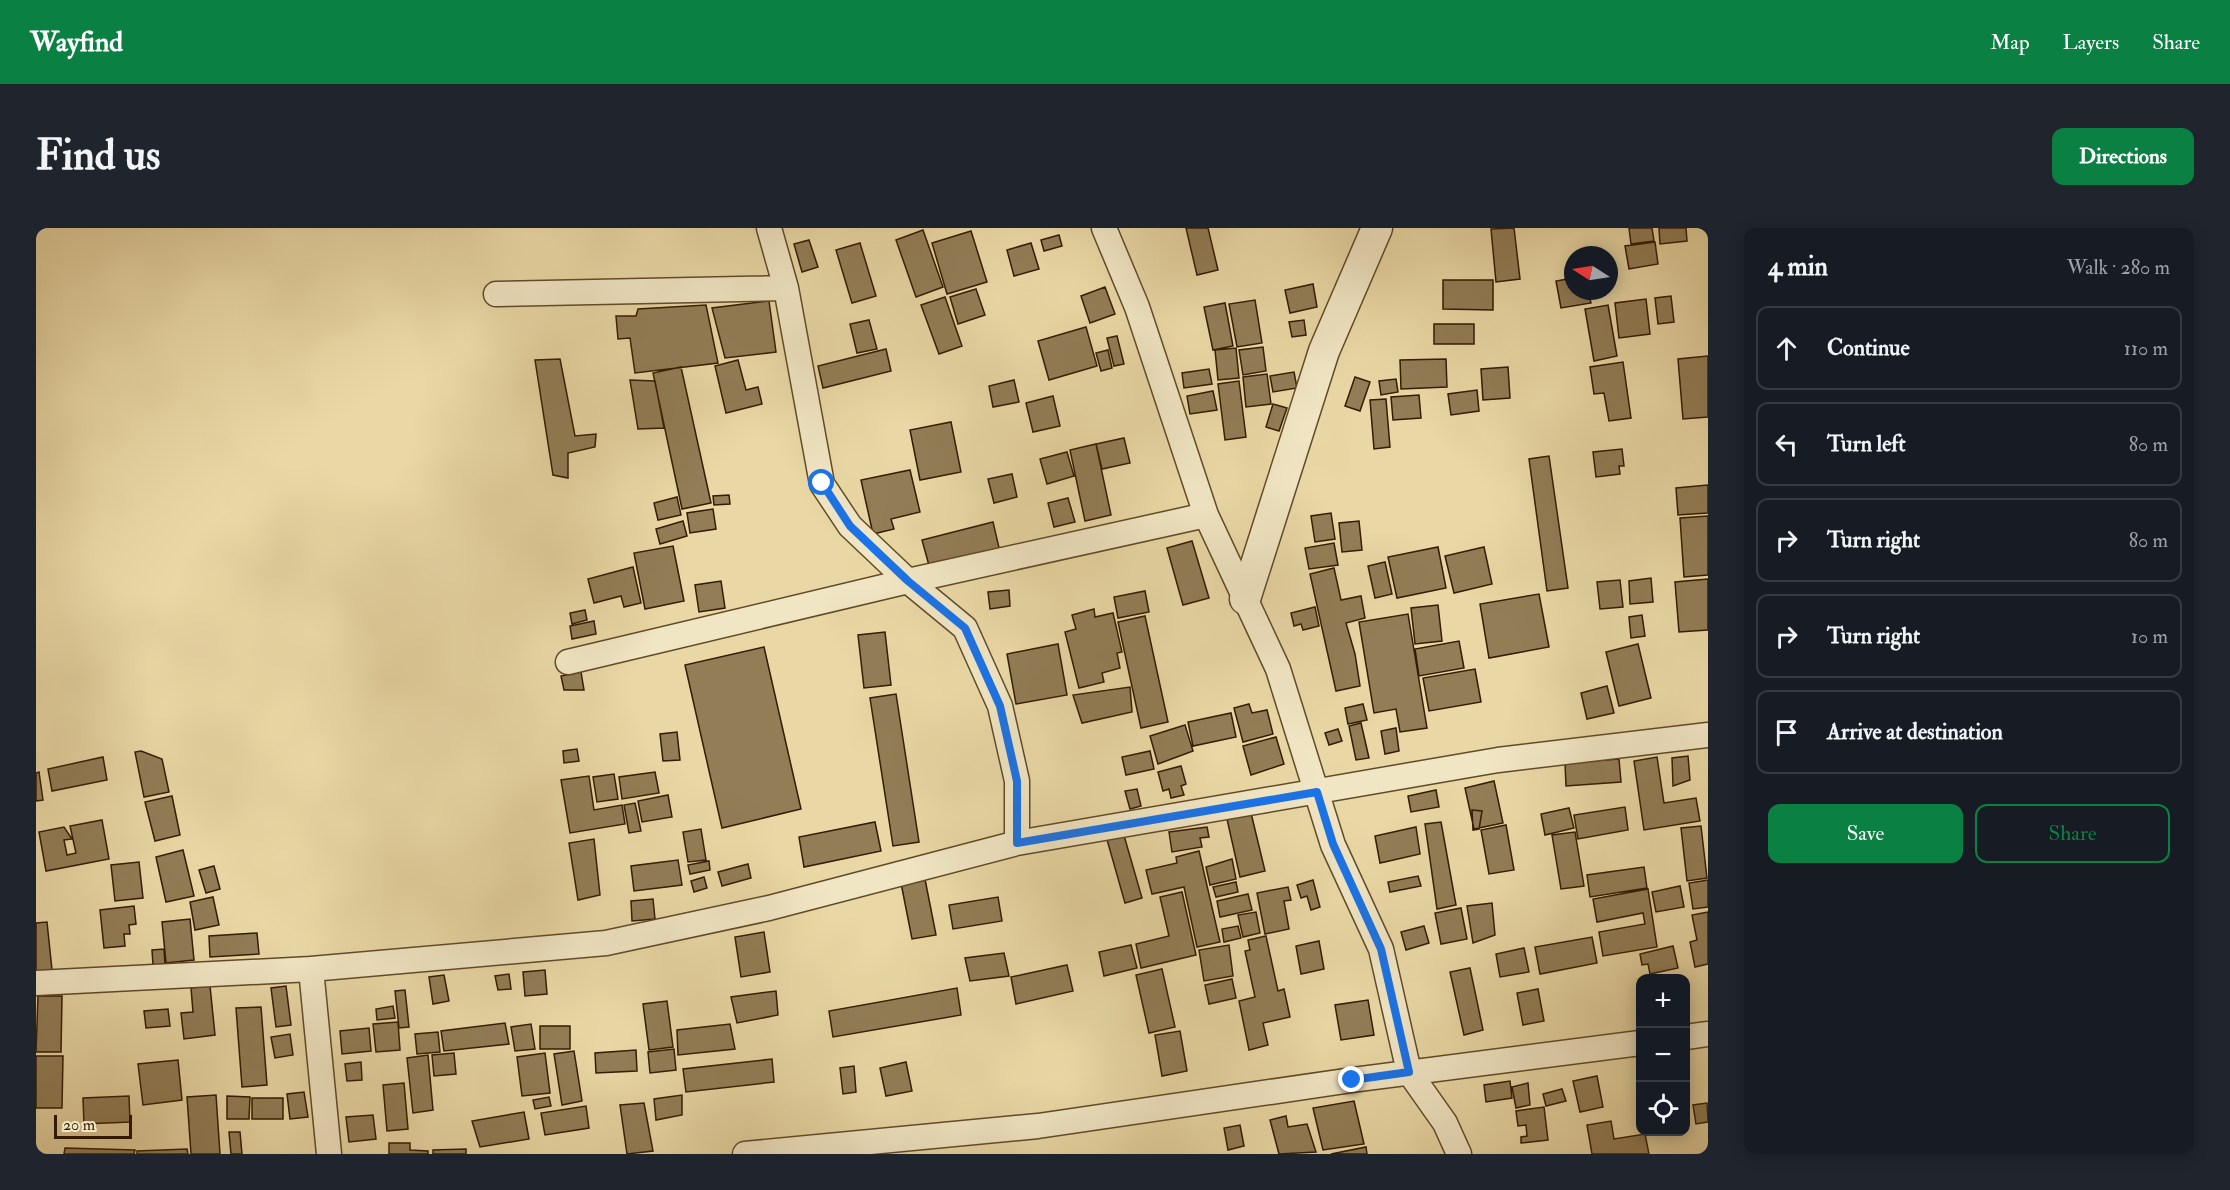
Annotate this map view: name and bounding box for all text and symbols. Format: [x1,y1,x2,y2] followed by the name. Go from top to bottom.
[30,25,123,60] text: Wayfind
[1990,29,2030,56] text: Map
[2063,29,2119,56] text: Layers
[2152,29,2200,56] text: Share
[2052,128,2194,185] button: Directions
[36,130,160,182] text: Find us
[1564,246,1618,300] north arrow
[1768,251,1828,283] text: 4 min
[2067,255,2170,280] text: Walk · 280 m
[1770,332,1803,365] icon: ahead
[1827,334,1910,362] text: Continue
[2124,336,2168,361] text: 110 m
[1770,428,1803,461] icon: left
[1827,430,1906,458] text: Turn left
[2129,432,2168,457] text: 80 m
[808,469,834,495] route start
[1770,524,1803,557] icon: right
[1827,526,1920,554] text: Turn right
[2129,528,2168,553] text: 80 m
[1770,620,1803,653] icon: right
[1827,622,1920,650] text: Turn right
[2131,624,2168,649] text: 10 m
[1770,716,1803,749] icon: arrive
[1827,718,2003,746] text: Arrive at destination
[1768,804,1963,863] button: Save
[1975,804,2170,863] button: Share
[1636,974,1690,1136] map controls
[1636,974,1690,1028] button: +
[1636,1028,1690,1082] button: −
[1338,1066,1364,1092] route end
[1636,1082,1690,1136] button: locate
[54,1112,132,1140] scale bar
[63,1115,95,1135] text: 20 m

